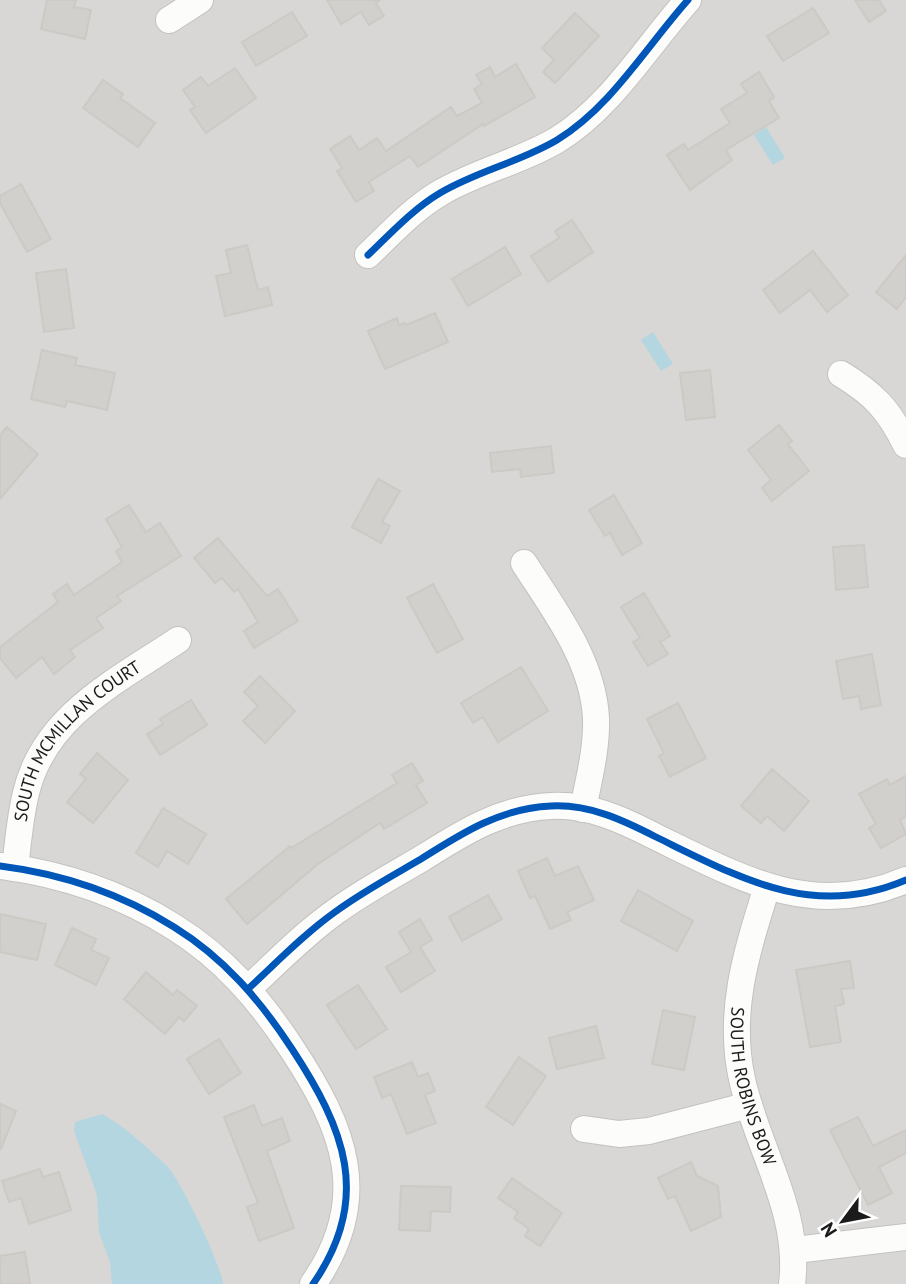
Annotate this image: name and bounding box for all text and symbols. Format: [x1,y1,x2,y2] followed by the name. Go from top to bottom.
[9,655,145,823] street label: SOUTH MCMILLAN COURT
[726,1006,782,1169] street label: SOUTH ROBINS BOW
[808,1186,878,1256] north arrow
[815,1218,842,1242] text: N

